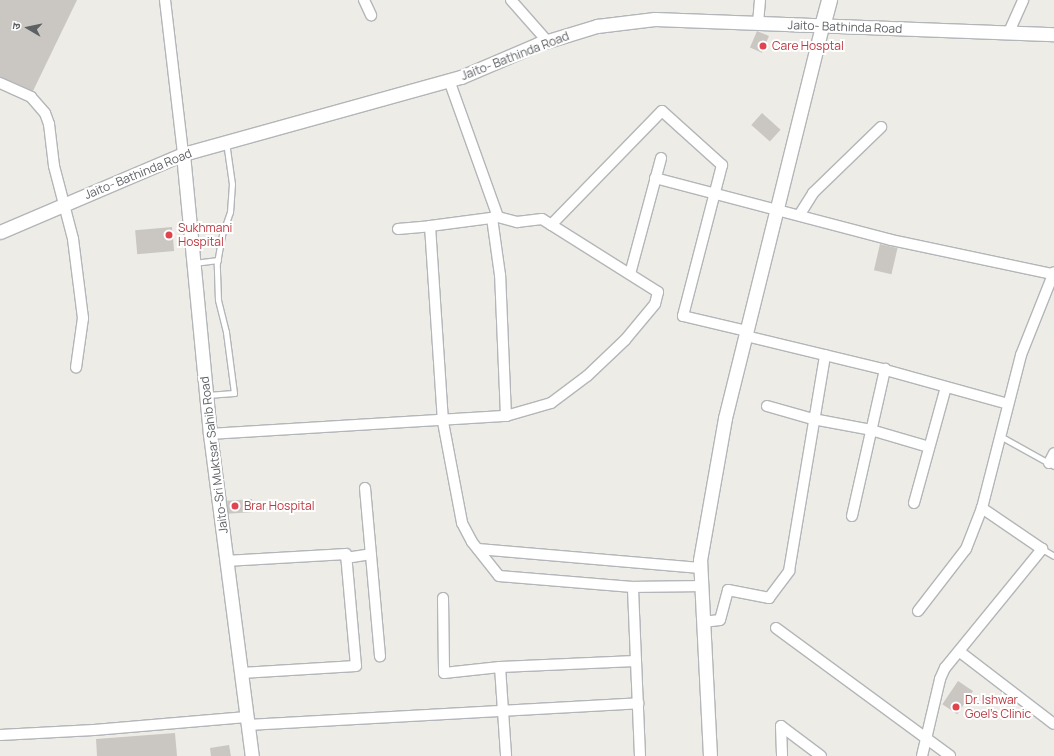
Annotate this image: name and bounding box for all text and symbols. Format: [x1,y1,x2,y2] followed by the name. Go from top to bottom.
[8,8,48,48] north arrow
[787,18,903,36] street label: Jaito- Bathinda Road
[8,22,24,30] text: उ
[459,29,571,83] street label: Jaito- Bathinda Road
[772,39,844,53] place label: Care Hosptal
[757,40,769,52] marker: Care Hosptal
[82,146,194,202] street label: Jaito- Bathinda Road
[178,221,232,249] place label: Sukhmani Hospital
[163,229,175,241] marker: Sukhmani Hospital
[197,376,231,534] street label: Jaito-Sri Muktsar Sahib Road
[244,499,315,513] place label: Brar Hospital
[229,500,241,512] marker: Brar Hospital
[965,693,1031,721] place label: Dr. Ishwar Goel's Clinic
[950,701,962,713] marker: Dr. Ishwar Goel's Clinic

